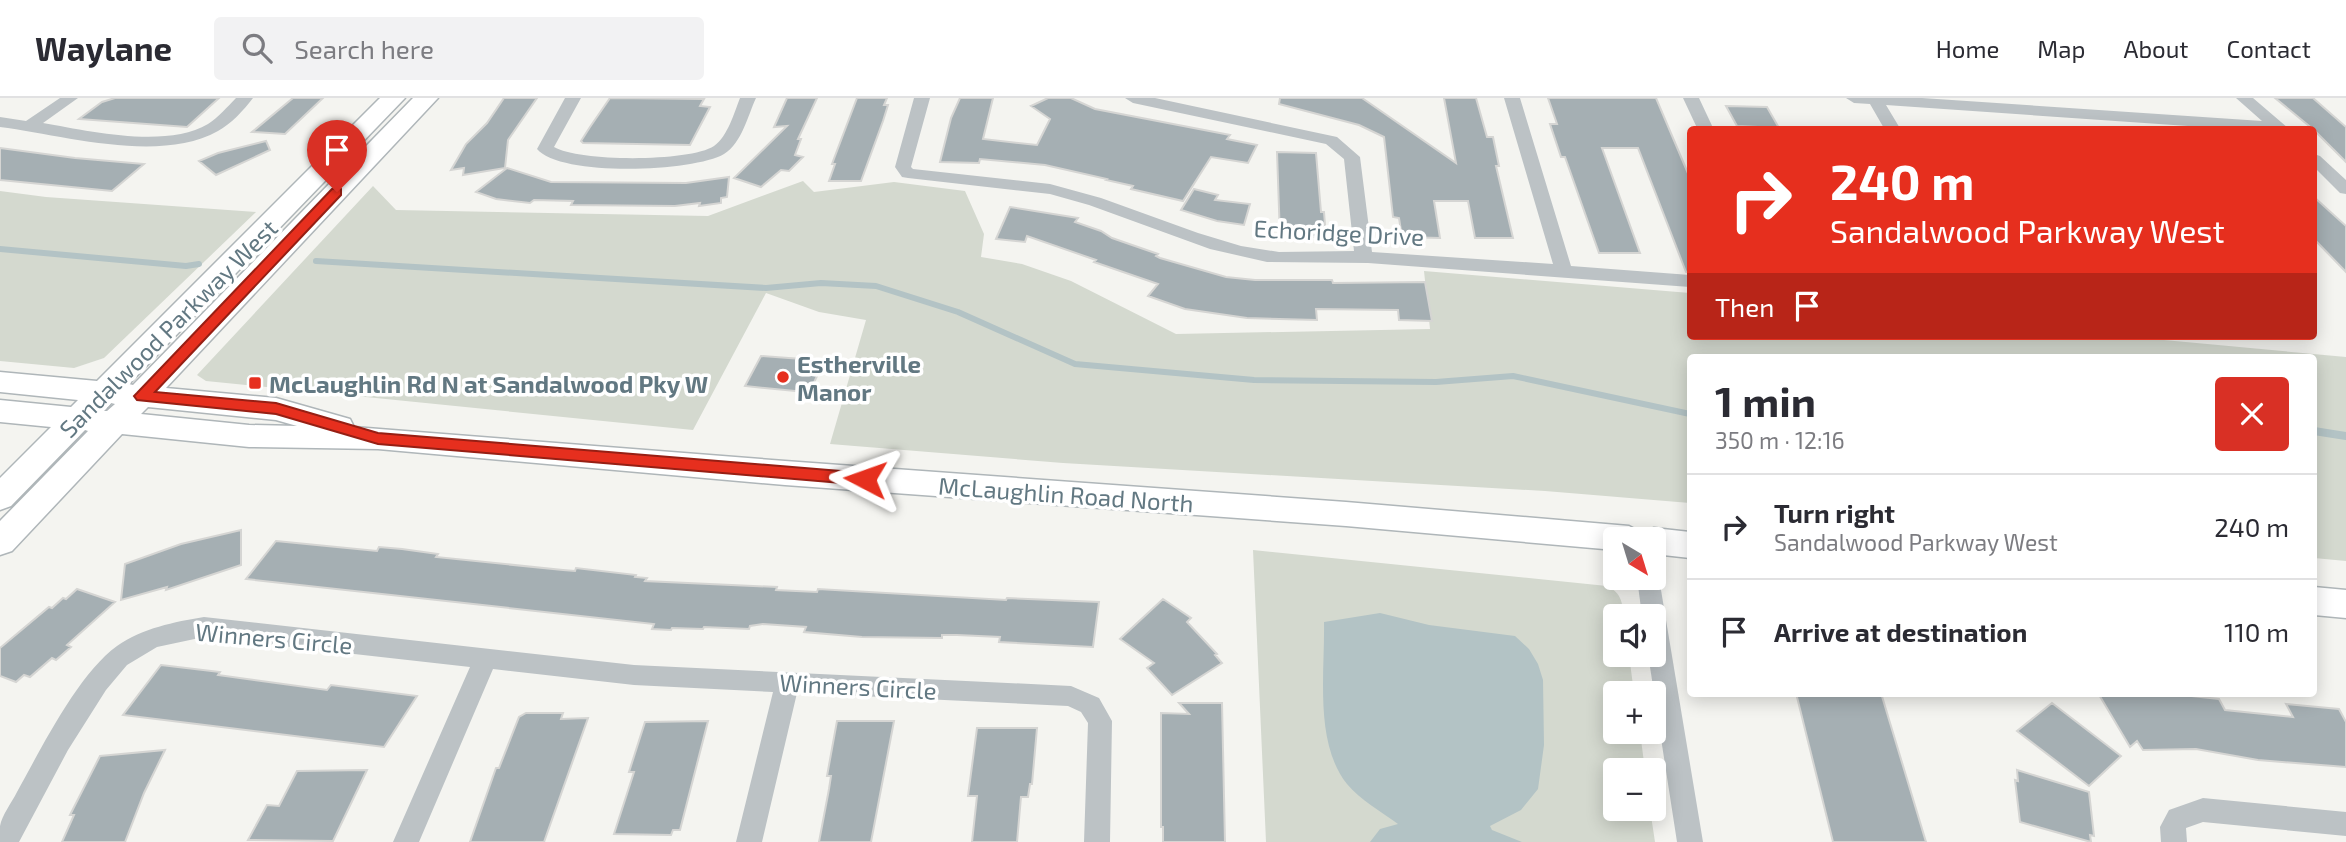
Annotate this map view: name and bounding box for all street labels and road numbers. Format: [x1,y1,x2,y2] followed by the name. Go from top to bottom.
[53,213,283,443] street label: Sandalwood Parkway West
[1253,213,1425,251] street label: Echoridge Drive
[938,471,1194,517] street label: McLaughlin Road North
[194,617,354,659] street label: Winners Circle
[779,667,937,705] street label: Winners Circle

